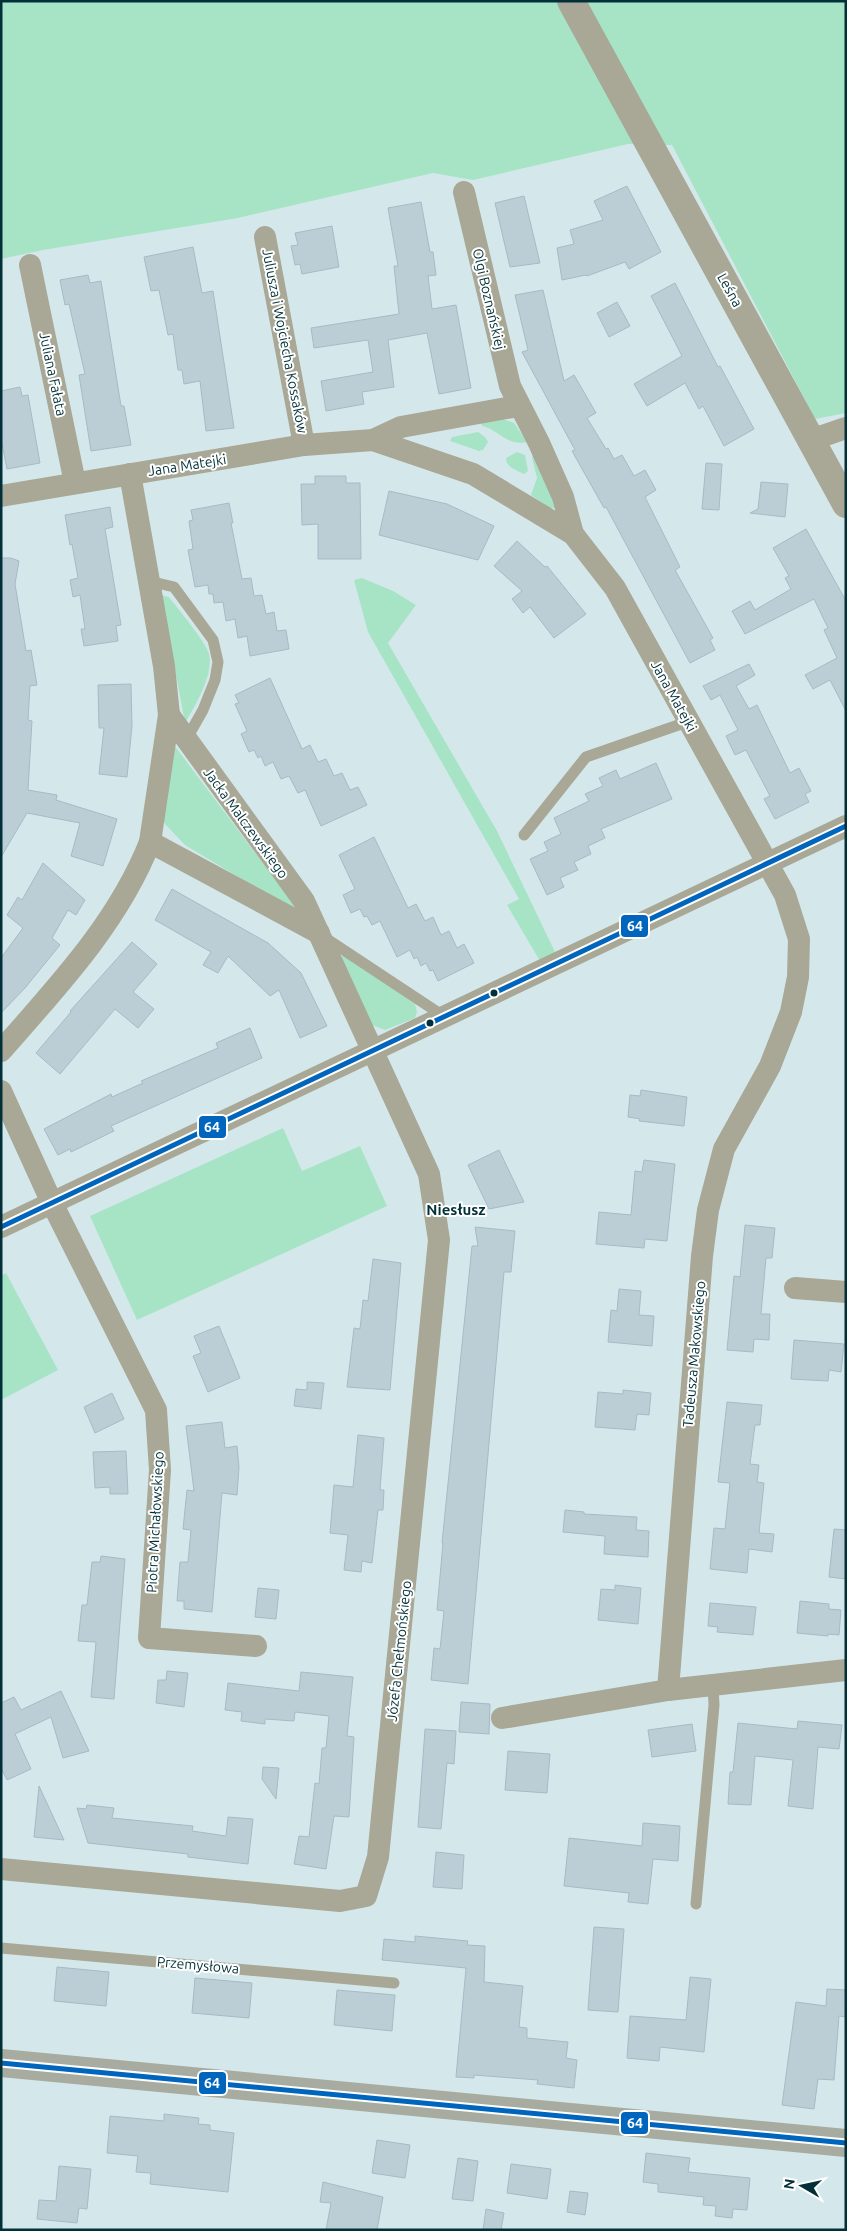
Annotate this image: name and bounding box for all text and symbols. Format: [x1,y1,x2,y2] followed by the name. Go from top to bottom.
[259,247,311,435] street label: Juliusza i Wojciecha Kossaków
[470,247,508,351] street label: Olgi Boznańskiej
[714,270,746,310] street label: Leśna
[36,331,70,417] street label: Juliana Fałata
[147,451,227,479] street label: Jana Matejki
[648,658,700,734] street label: Jana Matejki
[200,764,292,882] street label: Jacka Malczewskiego
[620,914,649,938] line badge: 64
[627,918,643,934] text: 64
[489,988,499,998] unlabelled marker
[425,1018,435,1028] unlabelled marker
[198,1115,227,1139] line badge: 64
[204,1119,220,1135] text: 64
[426,1201,486,1218] district label: Niesłusz
[680,1280,708,1428] street label: Tadeusza Makowskiego
[143,1451,167,1593] street label: Piotra Michałowskiego
[384,1580,414,1722] street label: Józefa Chełmońskiego
[156,1953,240,1977] street label: Przemysłowa
[198,2071,227,2095] line badge: 64
[204,2075,220,2091] text: 64
[620,2111,649,2135] line badge: 64
[627,2115,643,2131] text: 64
[777,2161,827,2211] north arrow
[780,2178,798,2190] text: N

